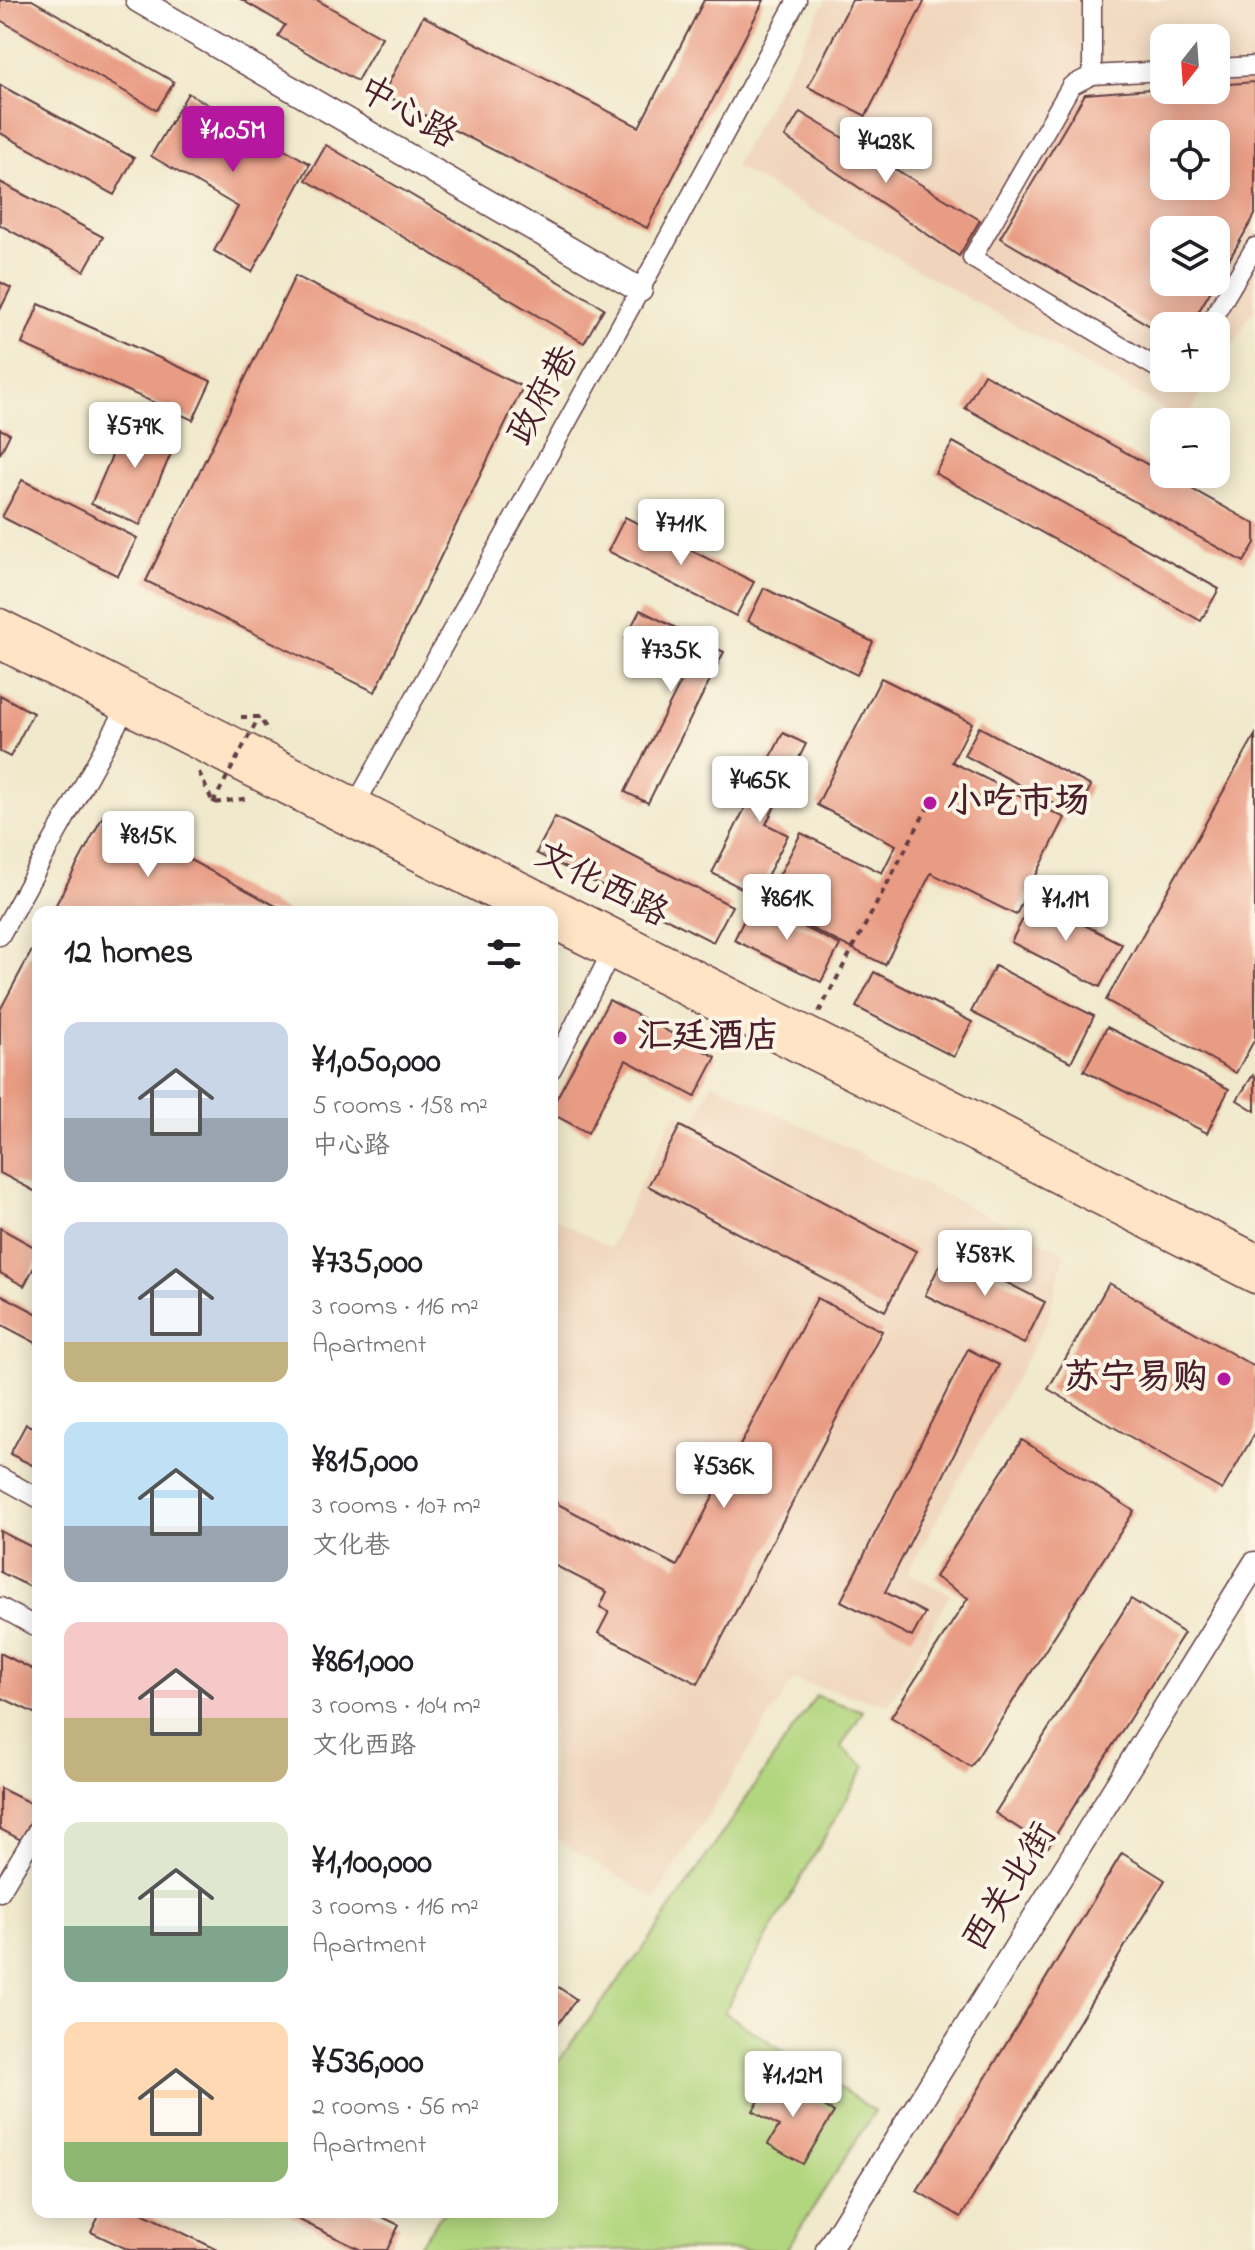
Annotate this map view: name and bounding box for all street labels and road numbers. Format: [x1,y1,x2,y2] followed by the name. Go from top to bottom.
[347,64,467,164] street label: 中心路
[496,336,594,456] street label: 政府巷
[525,830,677,942] street label: 文化西路
[950,1813,1072,1963] street label: 西关北街

